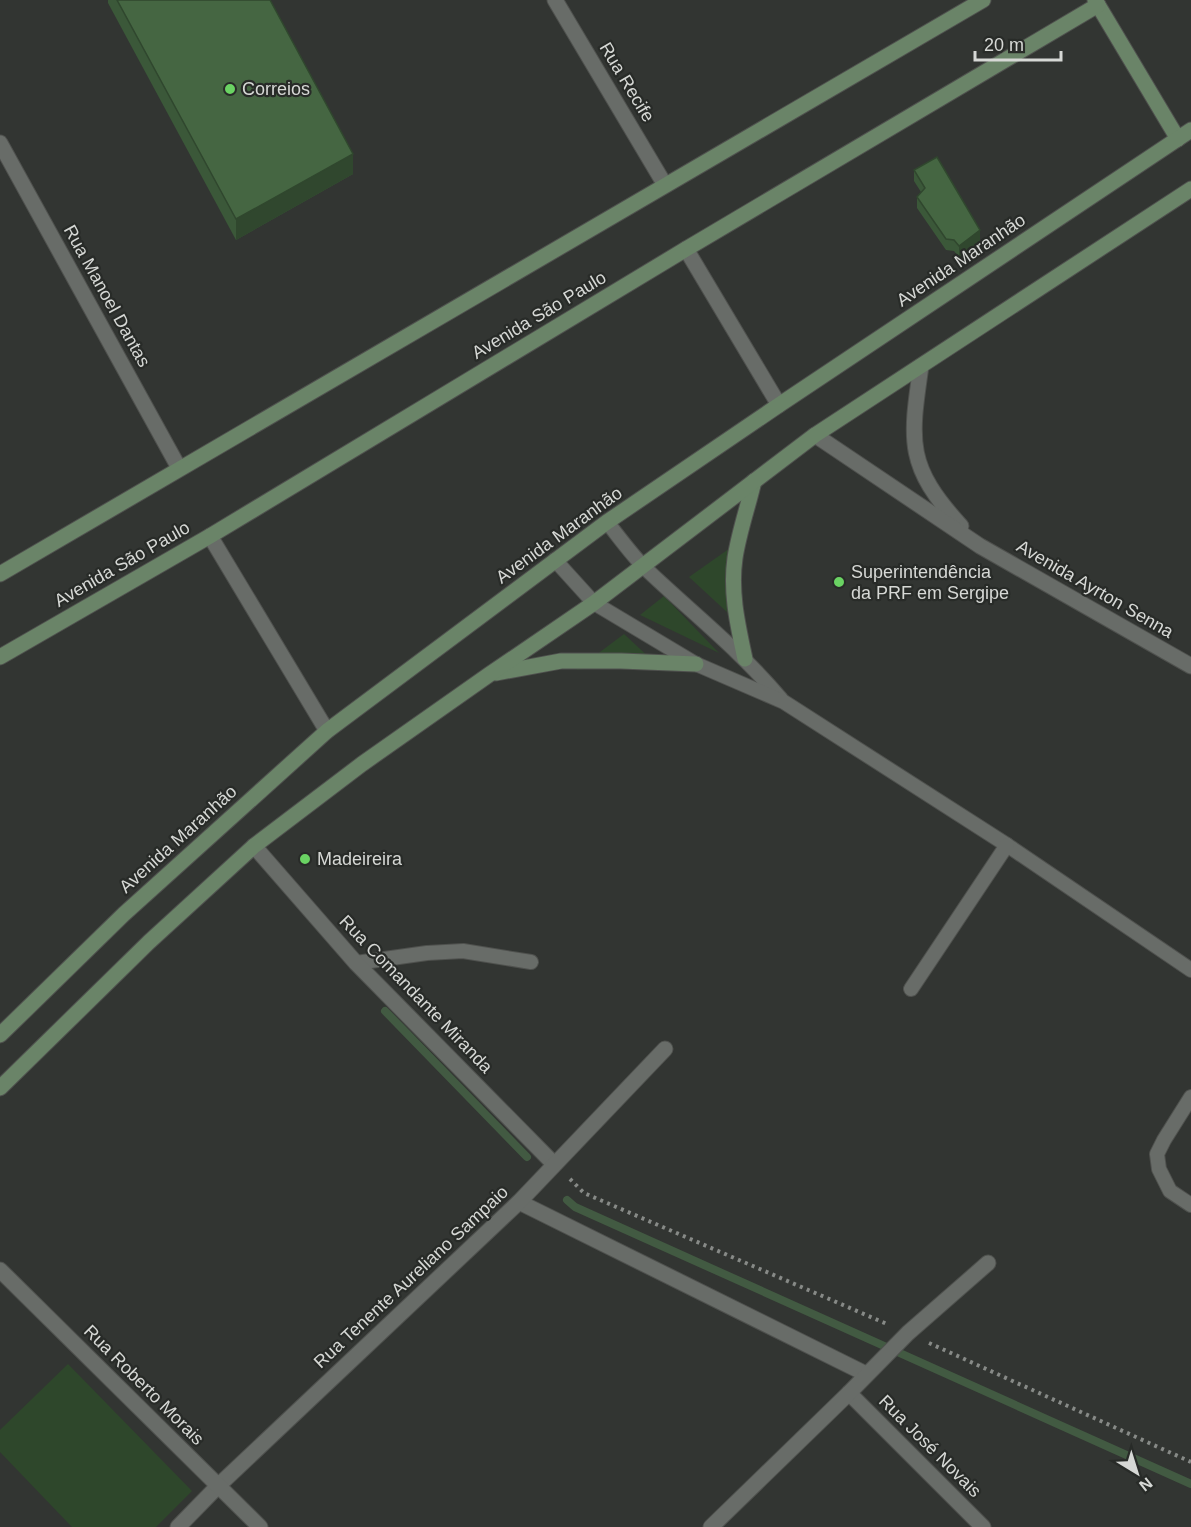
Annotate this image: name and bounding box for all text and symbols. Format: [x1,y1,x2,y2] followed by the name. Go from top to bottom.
[975,24,1060,62] scale bar
[984,35,1024,55] text: 20 m
[595,39,659,125] street label: Rua Recife
[242,79,310,99] place label: Correios
[223,82,237,96] marker: Correios
[893,210,1029,310] street label: Avenida Maranhão
[60,222,154,370] street label: Rua Manoel Dantas
[468,267,610,363] street label: Avenida São Paulo
[492,483,626,587] street label: Avenida Maranhão
[51,517,193,611] street label: Avenida São Paulo
[1013,536,1178,643] street label: Avenida Ayrton Senna
[851,562,1009,603] place label: Superintendência da PRF em Sergipe
[832,575,846,589] marker: Superintendência da PRF em Sergipe
[115,781,241,897] street label: Avenida Maranhão
[317,849,403,869] place label: Madeireira
[298,852,312,866] marker: Madeireira
[335,911,497,1078] street label: Rua Comandante Miranda
[310,1182,512,1372] street label: Rua Tenente Aureliano Sampaio
[80,1321,208,1449] street label: Rua Roberto Morais
[875,1391,985,1501] street label: Rua José Novais
[1107,1443,1167,1503] north arrow
[1136,1474,1156,1495] text: N

